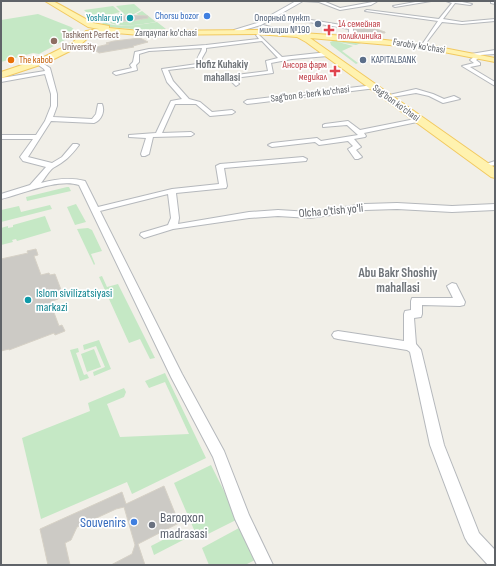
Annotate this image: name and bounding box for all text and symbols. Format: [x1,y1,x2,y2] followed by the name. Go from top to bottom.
[155,10,199,22] place label: Chorsu bozor
[202,11,212,21] marker: Chorsu bozor
[86,12,122,24] place label: Yoshlar uyi
[254,12,310,36] place label: Опорный пункт милиции №190
[125,13,135,23] marker: Yoshlar uyi
[338,18,382,42] place label: 14 семейная поликлиника
[313,19,323,29] marker: Опорный пункт милиции №190
[323,24,335,36] marker: 14 семейная поликлиника
[135,27,197,39] street label: Zarqaynar ko'chasi
[62,29,119,53] place label: Tashkent Perfect University
[49,36,59,46] marker: Tashkent Perfect University
[392,36,446,56] street label: Farobiy ko'chasi
[19,54,53,66] place label: The kabob
[371,54,417,66] place label: KAPITALBANK
[6,55,16,65] marker: The kabob
[358,55,368,65] marker: KAPITALBANK
[196,58,249,84] district label: Hofiz Kuhakiy mahallasi
[281,59,327,83] place label: Ансора фарм медикал
[330,66,340,76] marker: Ансора фарм медикал
[370,82,422,124] street label: Sag’bon ko’chasi
[270,83,350,105] street label: Sag'bon 8-berk ko'chasi
[298,201,364,221] street label: Olcha o'tish yo'li
[358,265,438,296] district label: Abu Bakr Shoshiy mahallasi
[36,286,112,315] place label: Islom sivilizatsiyasi markazi
[23,295,33,305] marker: Islom sivilizatsiyasi markazi
[160,509,207,542] place label: Baroqxon madrasasi
[80,514,126,531] place label: Souvenirs
[129,517,139,527] marker: Souvenirs
[147,520,157,530] marker: Baroqxon madrasasi

